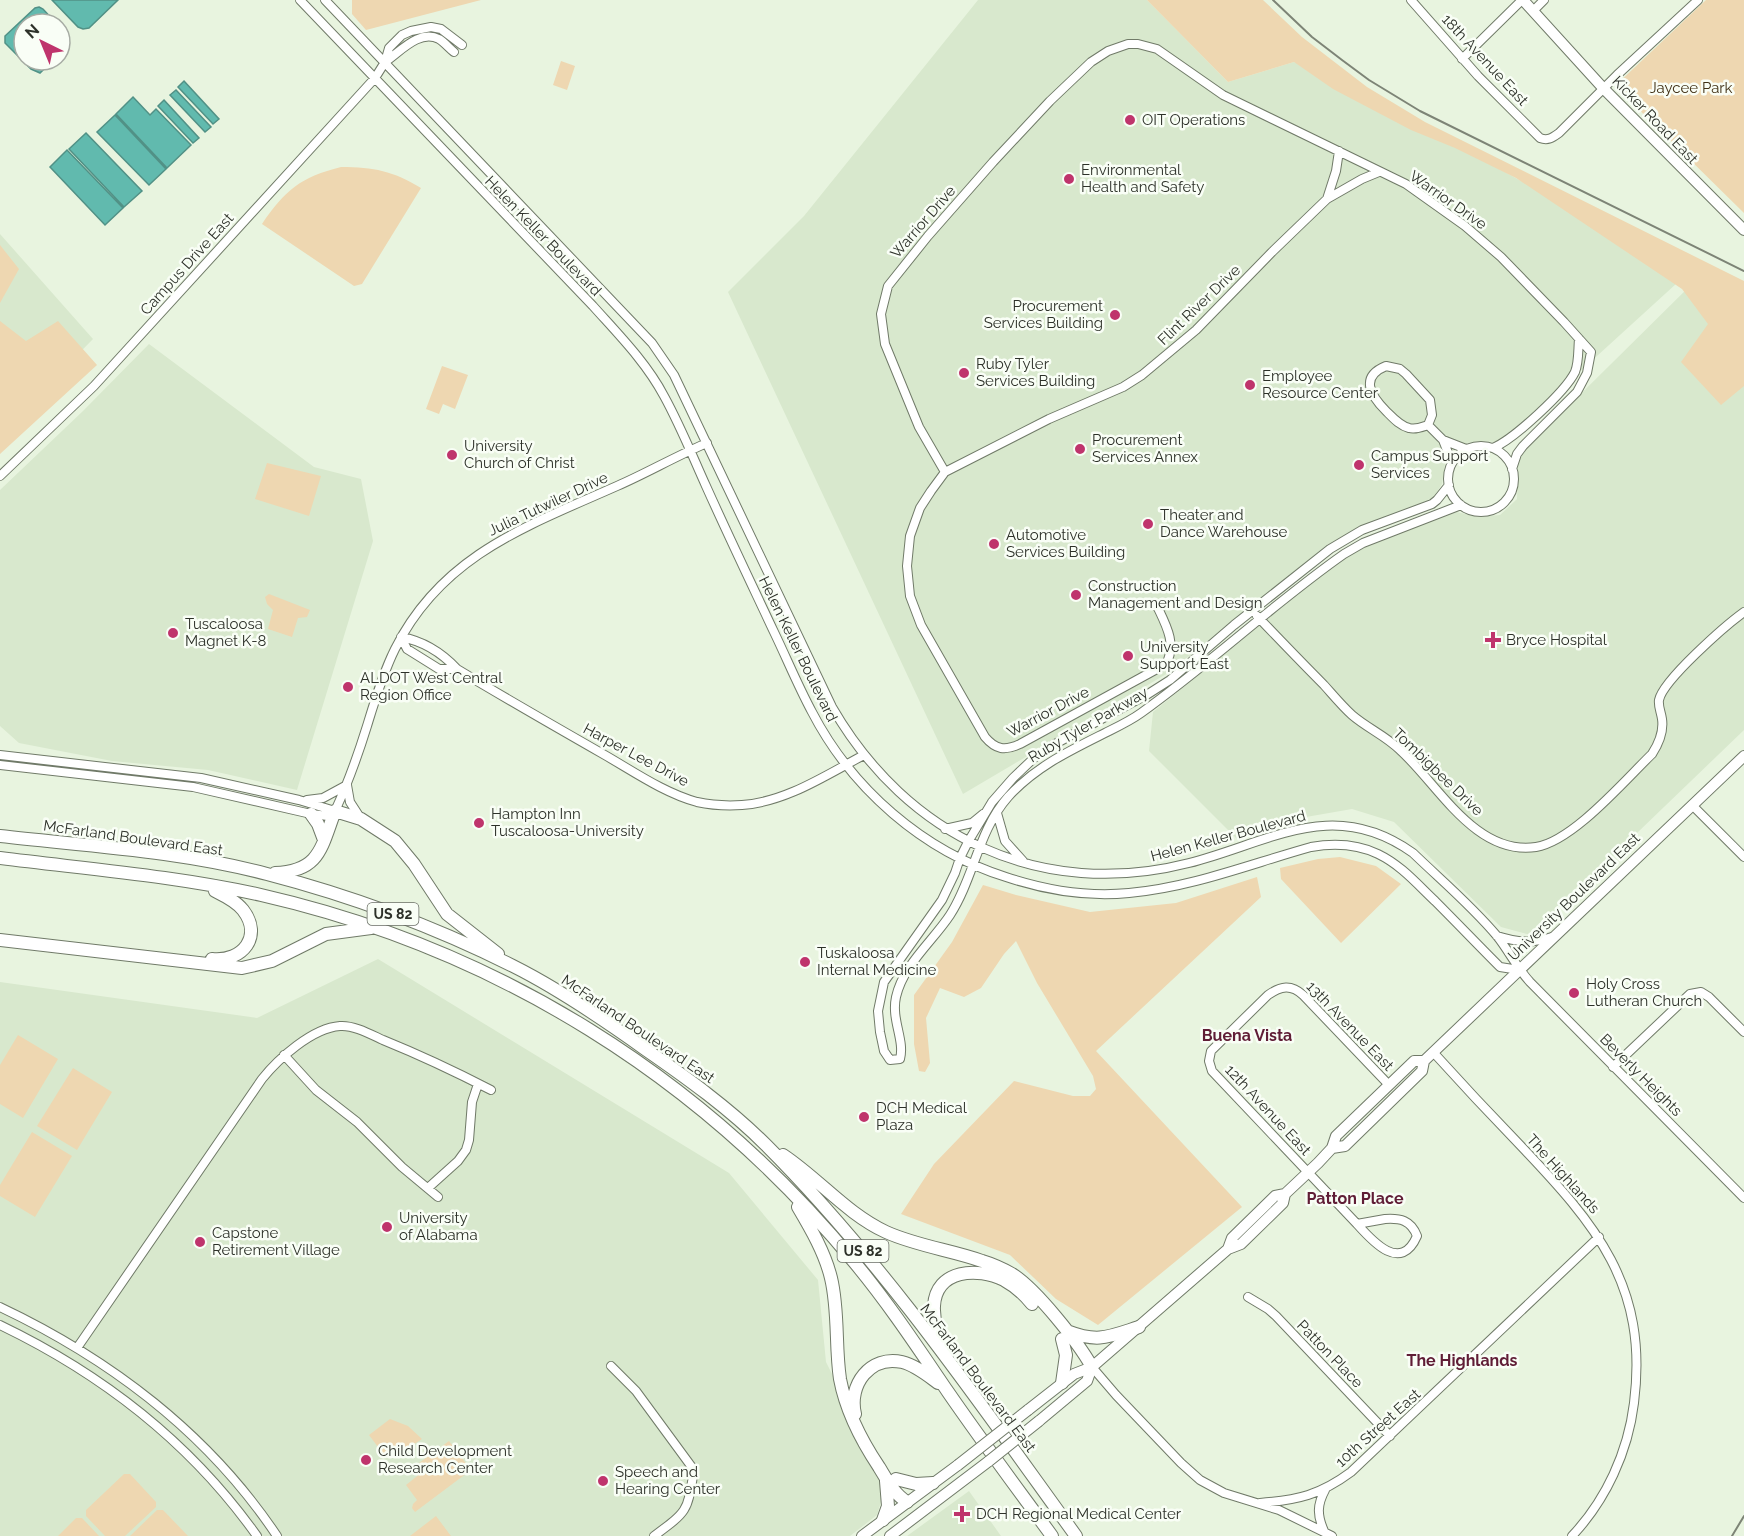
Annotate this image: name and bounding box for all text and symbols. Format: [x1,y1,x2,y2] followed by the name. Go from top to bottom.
[1438,11,1532,109] street label: 18th Avenue East
[12,12,72,72] north arrow
[21,20,43,43] text: N
[1608,72,1702,168] street label: Kicker Road East
[1649,79,1733,97] park label: Jaycee Park
[1142,111,1245,129] place label: OIT Operations
[1123,113,1137,127] marker: OIT Operations
[1081,161,1205,196] place label: Environmental Health and Safety
[1406,167,1490,233] street label: Warrior Drive
[481,172,605,300] street label: Helen Keller Boulevard
[1062,172,1076,186] marker: Environmental Health and Safety
[887,182,960,262] street label: Warrior Drive
[137,209,237,319] street label: Campus Drive East
[1154,261,1244,349] street label: Flint River Drive
[984,297,1103,332] place label: Procurement Services Building
[1108,308,1122,322] marker: Procurement Services Building
[976,355,1095,390] place label: Ruby Tyler Services Building
[957,366,971,380] marker: Ruby Tyler Services Building
[1262,367,1379,402] place label: Employee Resource Center
[1243,378,1257,392] marker: Employee Resource Center
[1092,431,1198,466] place label: Procurement Services Annex
[464,437,575,472] place label: University Church of Christ
[1073,442,1087,456] marker: Procurement Services Annex
[1371,447,1488,482] place label: Campus Support Services
[445,448,459,462] marker: University Church of Christ
[1352,458,1366,472] marker: Campus Support Services
[485,468,611,540] street label: Julia Tutwiler Drive
[1160,506,1288,541] place label: Theater and Dance Warehouse
[1141,517,1155,531] marker: Theater and Dance Warehouse
[1006,526,1125,561] place label: Automotive Services Building
[987,537,1001,551] marker: Automotive Services Building
[755,573,841,725] street label: Helen Keller Boulevard
[1088,577,1263,612] place label: Construction Management and Design
[1069,588,1083,602] marker: Construction Management and Design
[185,615,267,650] place label: Tuscaloosa Magnet K-8
[166,626,180,640] marker: Tuscaloosa Magnet K-8
[1484,631,1502,649] marker: Bryce Hospital
[1506,631,1608,649] place label: Bryce Hospital
[1140,638,1229,673] place label: University Support East
[1121,649,1135,663] marker: University Support East
[360,669,503,704] place label: ALDOT West Central Region Office
[341,680,355,694] marker: ALDOT West Central Region Office
[1004,683,1092,741] street label: Warrior Drive
[1025,683,1151,767] street label: Ruby Tyler Parkway
[580,720,692,791] street label: Harper Lee Drive
[1389,724,1487,820] street label: Tombigbee Drive
[491,805,644,840] place label: Hampton Inn Tuscaloosa-University
[1149,807,1307,865] street label: Helen Keller Boulevard
[42,816,224,860] street label: McFarland Boulevard East
[472,816,486,830] marker: Hampton Inn Tuscaloosa-University
[1504,829,1644,965] street label: University Boulevard East
[368,903,418,925] road number: US 82
[817,944,936,979] place label: Tuskaloosa Internal Medicine
[798,955,812,969] marker: Tuskaloosa Internal Medicine
[558,971,718,1087] street label: McFarland Boulevard East
[1586,975,1702,1010] place label: Holy Cross Lutheran Church
[1303,977,1397,1075] street label: 13th Avenue East
[1567,986,1581,1000] marker: Holy Cross Lutheran Church
[1202,1026,1292,1045] district label: Buena Vista
[1596,1030,1686,1120] street label: Beverly Heights
[1221,1061,1315,1159] street label: 12th Avenue East
[876,1099,968,1134] place label: DCH Medical Plaza
[857,1110,871,1124] marker: DCH Medical Plaza
[1523,1131,1603,1217] street label: The Highlands
[1306,1189,1404,1208] district label: Patton Place
[399,1209,478,1244] place label: University of Alabama
[380,1220,394,1234] marker: University of Alabama
[212,1224,340,1259] place label: Capstone Retirement Village
[193,1235,207,1249] marker: Capstone Retirement Village
[838,1240,888,1262] road number: US 82
[916,1300,1040,1456] street label: McFarland Boulevard East
[1293,1316,1367,1392] street label: Patton Place
[1407,1351,1518,1370] district label: The Highlands
[1332,1385,1424,1471] street label: 10th Street East
[378,1442,512,1477] place label: Child Development Research Center
[359,1453,373,1467] marker: Child Development Research Center
[615,1463,721,1498] place label: Speech and Hearing Center
[596,1474,610,1488] marker: Speech and Hearing Center
[953,1505,971,1523] marker: DCH Regional Medical Center
[976,1505,1182,1523] place label: DCH Regional Medical Center

